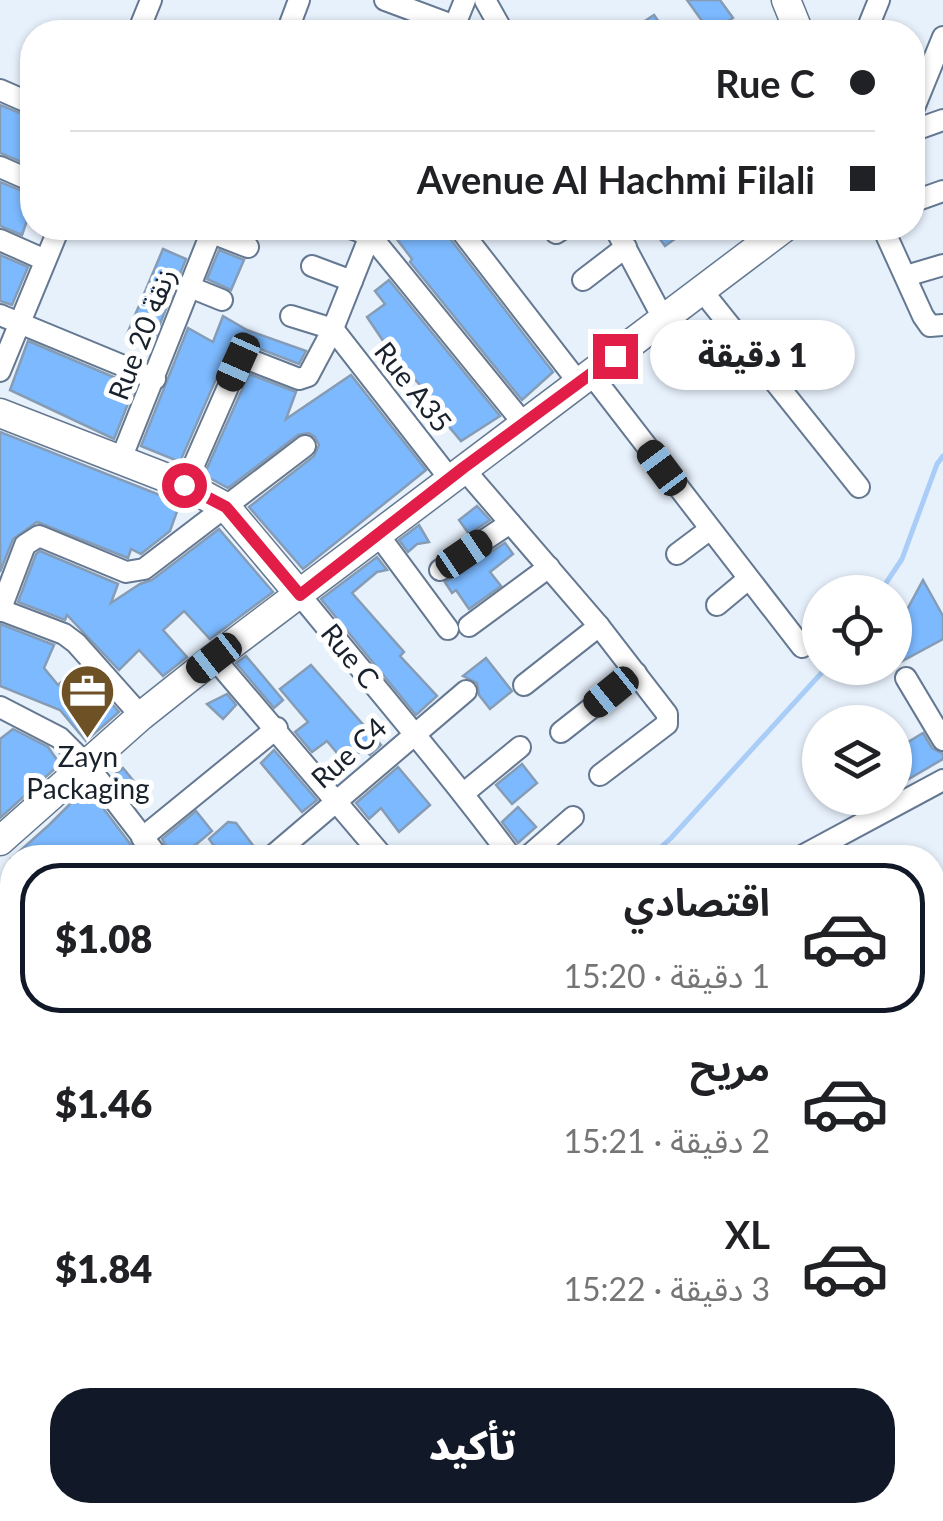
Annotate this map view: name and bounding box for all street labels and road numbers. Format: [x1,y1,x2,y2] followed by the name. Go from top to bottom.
[100,263,183,405] street label: Rue 20 زنقة
[368,335,460,438] street label: Rue A35
[315,616,387,695] street label: Rue C
[304,710,393,795] street label: Rue C4

